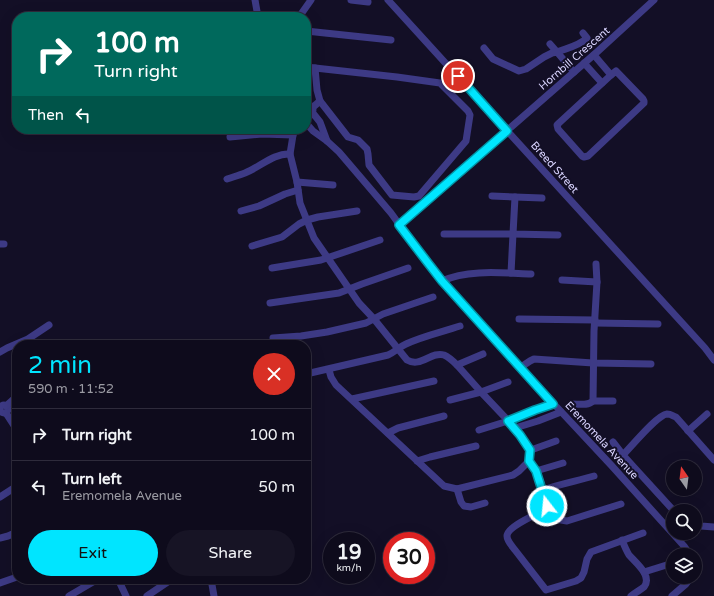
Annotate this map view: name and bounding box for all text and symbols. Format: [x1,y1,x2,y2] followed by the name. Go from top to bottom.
[536,24,612,93] street label: Hornbill Crescent
[94,26,180,60] text: 100 m
[28,28,80,80] icon: right
[441,59,475,93] pin
[94,60,178,82] text: Turn right
[447,65,469,87] icon: arrive
[72,104,94,126] icon: left
[28,106,64,124] text: Then
[528,139,581,196] street label: Breed Street
[28,351,92,380] text: 2 min
[253,353,295,395] button: close
[28,381,114,397] text: 590 m · 11:52
[562,399,641,482] street label: Eremomela Avenue
[28,424,50,446] icon: right
[62,426,132,444] text: Turn right
[249,426,295,444] text: 100 m
[666,460,702,496] north arrow
[666,460,702,584] map controls
[62,470,122,488] text: Turn left
[28,476,50,498] icon: left
[258,478,295,496] text: 50 m
[526,485,568,527] position arrow
[62,488,182,504] text: Eremomela Avenue
[666,504,702,540] button: search
[28,530,158,576] button: Exit
[166,530,295,576] button: Share
[383,532,435,584] speed limit sign: 30
[336,541,362,565] text: 19
[666,548,702,584] button: layers
[336,562,362,574] text: km/h

